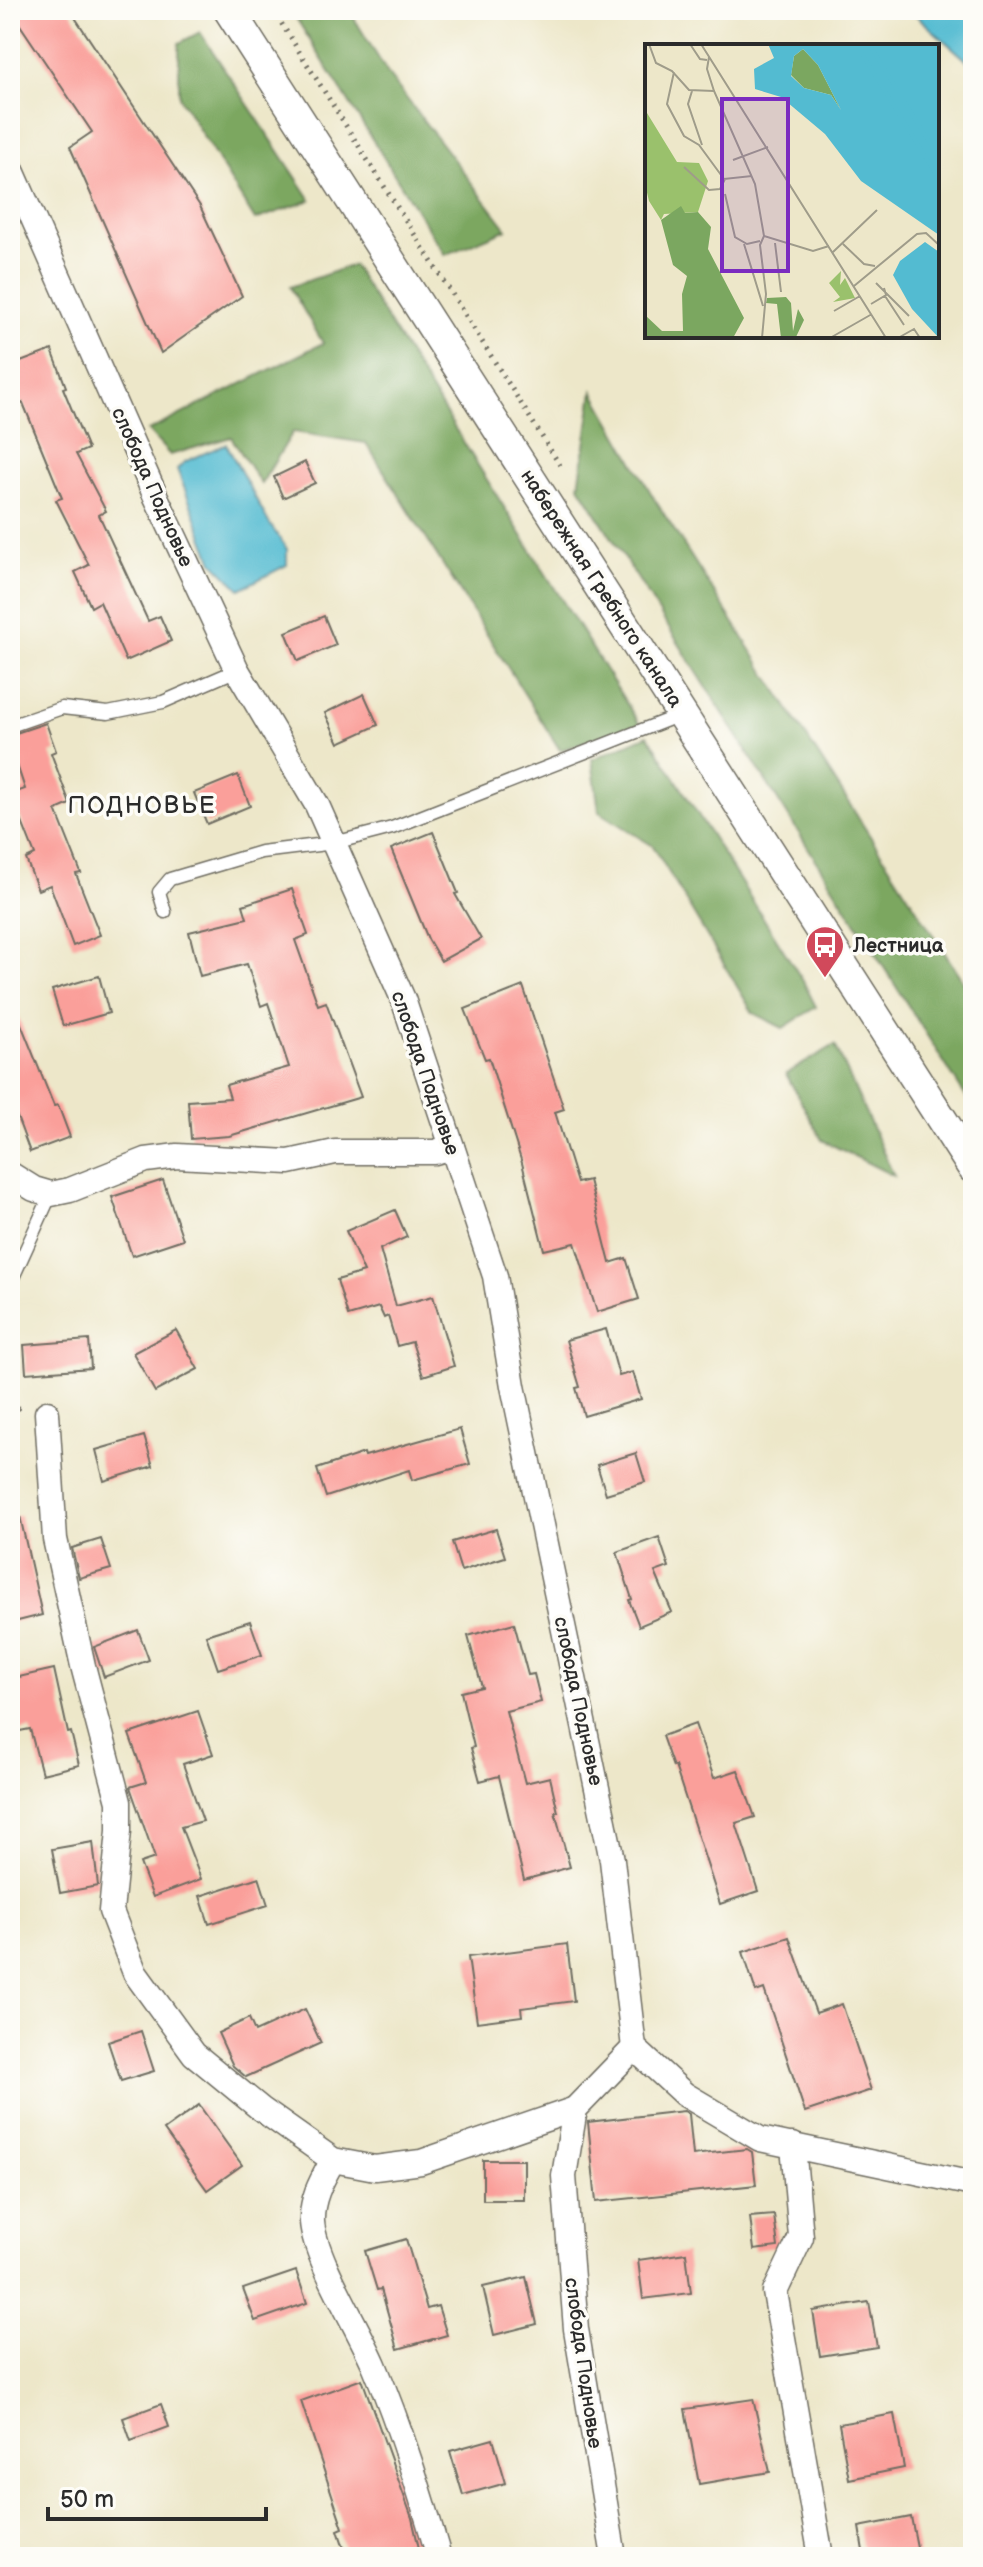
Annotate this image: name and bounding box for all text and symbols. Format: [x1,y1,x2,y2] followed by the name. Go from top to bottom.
[645,44,939,338] inset map
[106,404,198,571] street label: слобода Подновье
[515,465,687,712] street label: набережная Гребного канала
[67,791,217,820] district label: ПОДНОВЬЕ
[804,924,846,979] bus stop icon: Лестница
[852,934,944,958] place label: Лестница
[386,988,464,1159] street label: слобода Подновье
[548,1615,608,1788] street label: слобода Подновье
[559,2276,607,2450] street label: слобода Подновье
[48,2471,266,2521] scale bar
[60,2485,114,2514] text: 50 m

